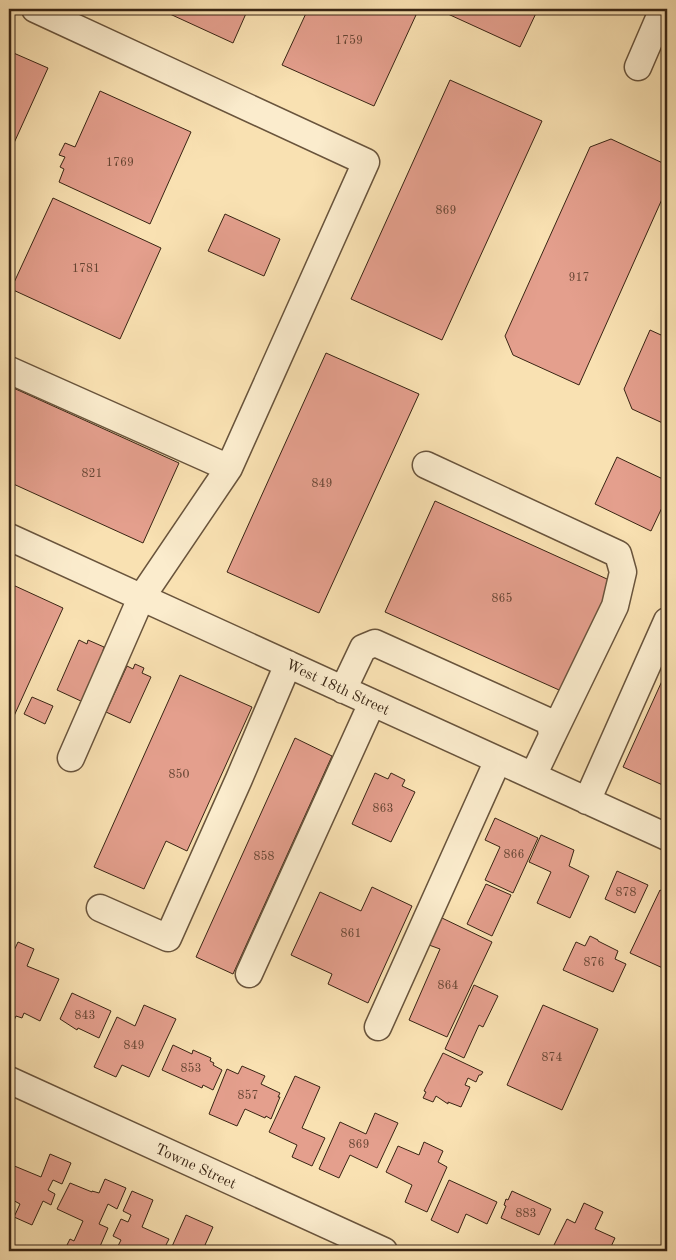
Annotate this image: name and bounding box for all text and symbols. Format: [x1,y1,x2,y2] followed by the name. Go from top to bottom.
[335,34,363,47] house number: 1759
[106,157,134,169] house number: 1769
[436,205,456,217] house number: 869
[72,263,100,275] house number: 1781
[569,272,589,284] house number: 917
[82,468,102,480] house number: 821
[312,478,332,490] house number: 849
[492,592,512,605] house number: 865
[283,658,391,719] street label: West 18th Street
[169,768,189,781] house number: 850
[373,803,393,815] house number: 863
[504,849,524,861] house number: 866
[254,850,274,863] house number: 858
[616,887,636,899] house number: 878
[341,928,361,940] house number: 861
[584,957,604,969] house number: 876
[438,980,458,992] house number: 864
[75,1010,95,1022] house number: 843
[124,1040,144,1052] house number: 849
[542,1052,562,1064] house number: 874
[181,1062,201,1075] house number: 853
[238,1089,258,1102] house number: 857
[349,1139,369,1151] house number: 869
[153,1142,238,1193] street label: Towne Street
[516,1208,536,1220] house number: 883

